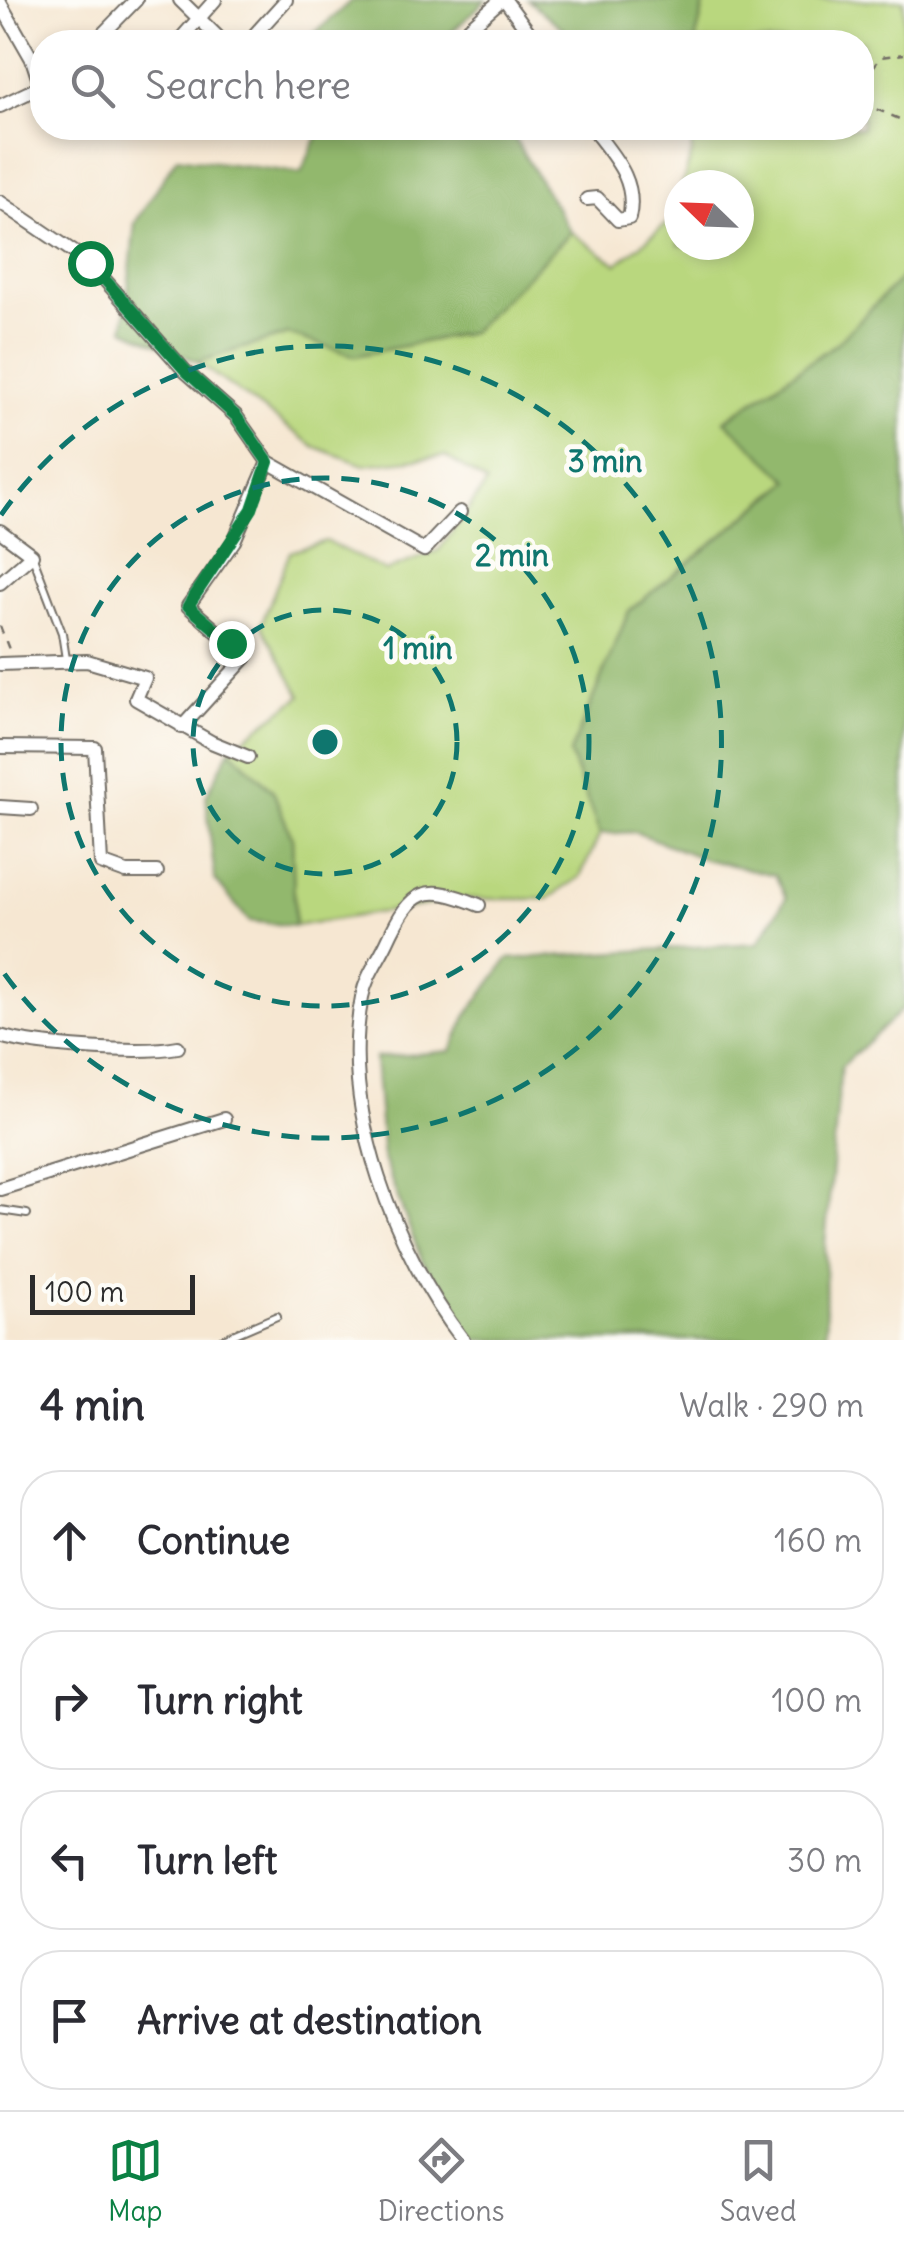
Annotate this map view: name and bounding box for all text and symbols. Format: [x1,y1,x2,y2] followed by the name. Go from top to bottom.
[30,30,874,140] search box
[65,58,120,113] icon: search
[145,62,351,109] text: Search here
[664,170,754,260] north arrow
[68,241,114,287] route start
[568,442,642,480] text: 3 min
[475,536,549,574] text: 2 min
[209,621,255,667] route end
[383,629,453,667] text: 1 min
[307,724,343,760] centre of rings
[30,1270,195,1314] scale bar
[45,1274,124,1310] text: 100 m
[40,1379,145,1431] text: 4 min
[679,1385,864,1426] text: Walk · 290 m
[42,1513,97,1568] icon: ahead
[137,1517,290,1564] text: Continue
[774,1520,862,1561] text: 160 m
[42,1673,97,1728] icon: right
[137,1677,303,1724] text: Turn right
[772,1680,862,1721] text: 100 m
[42,1833,97,1888] icon: left
[137,1837,277,1884] text: Turn left
[787,1840,862,1881] text: 30 m
[42,1993,97,2048] icon: arrive
[137,1997,482,2044] text: Arrive at destination
[108,2133,163,2229] tab: Map
[378,2133,504,2229] tab: Directions
[720,2133,796,2229] tab: Saved

